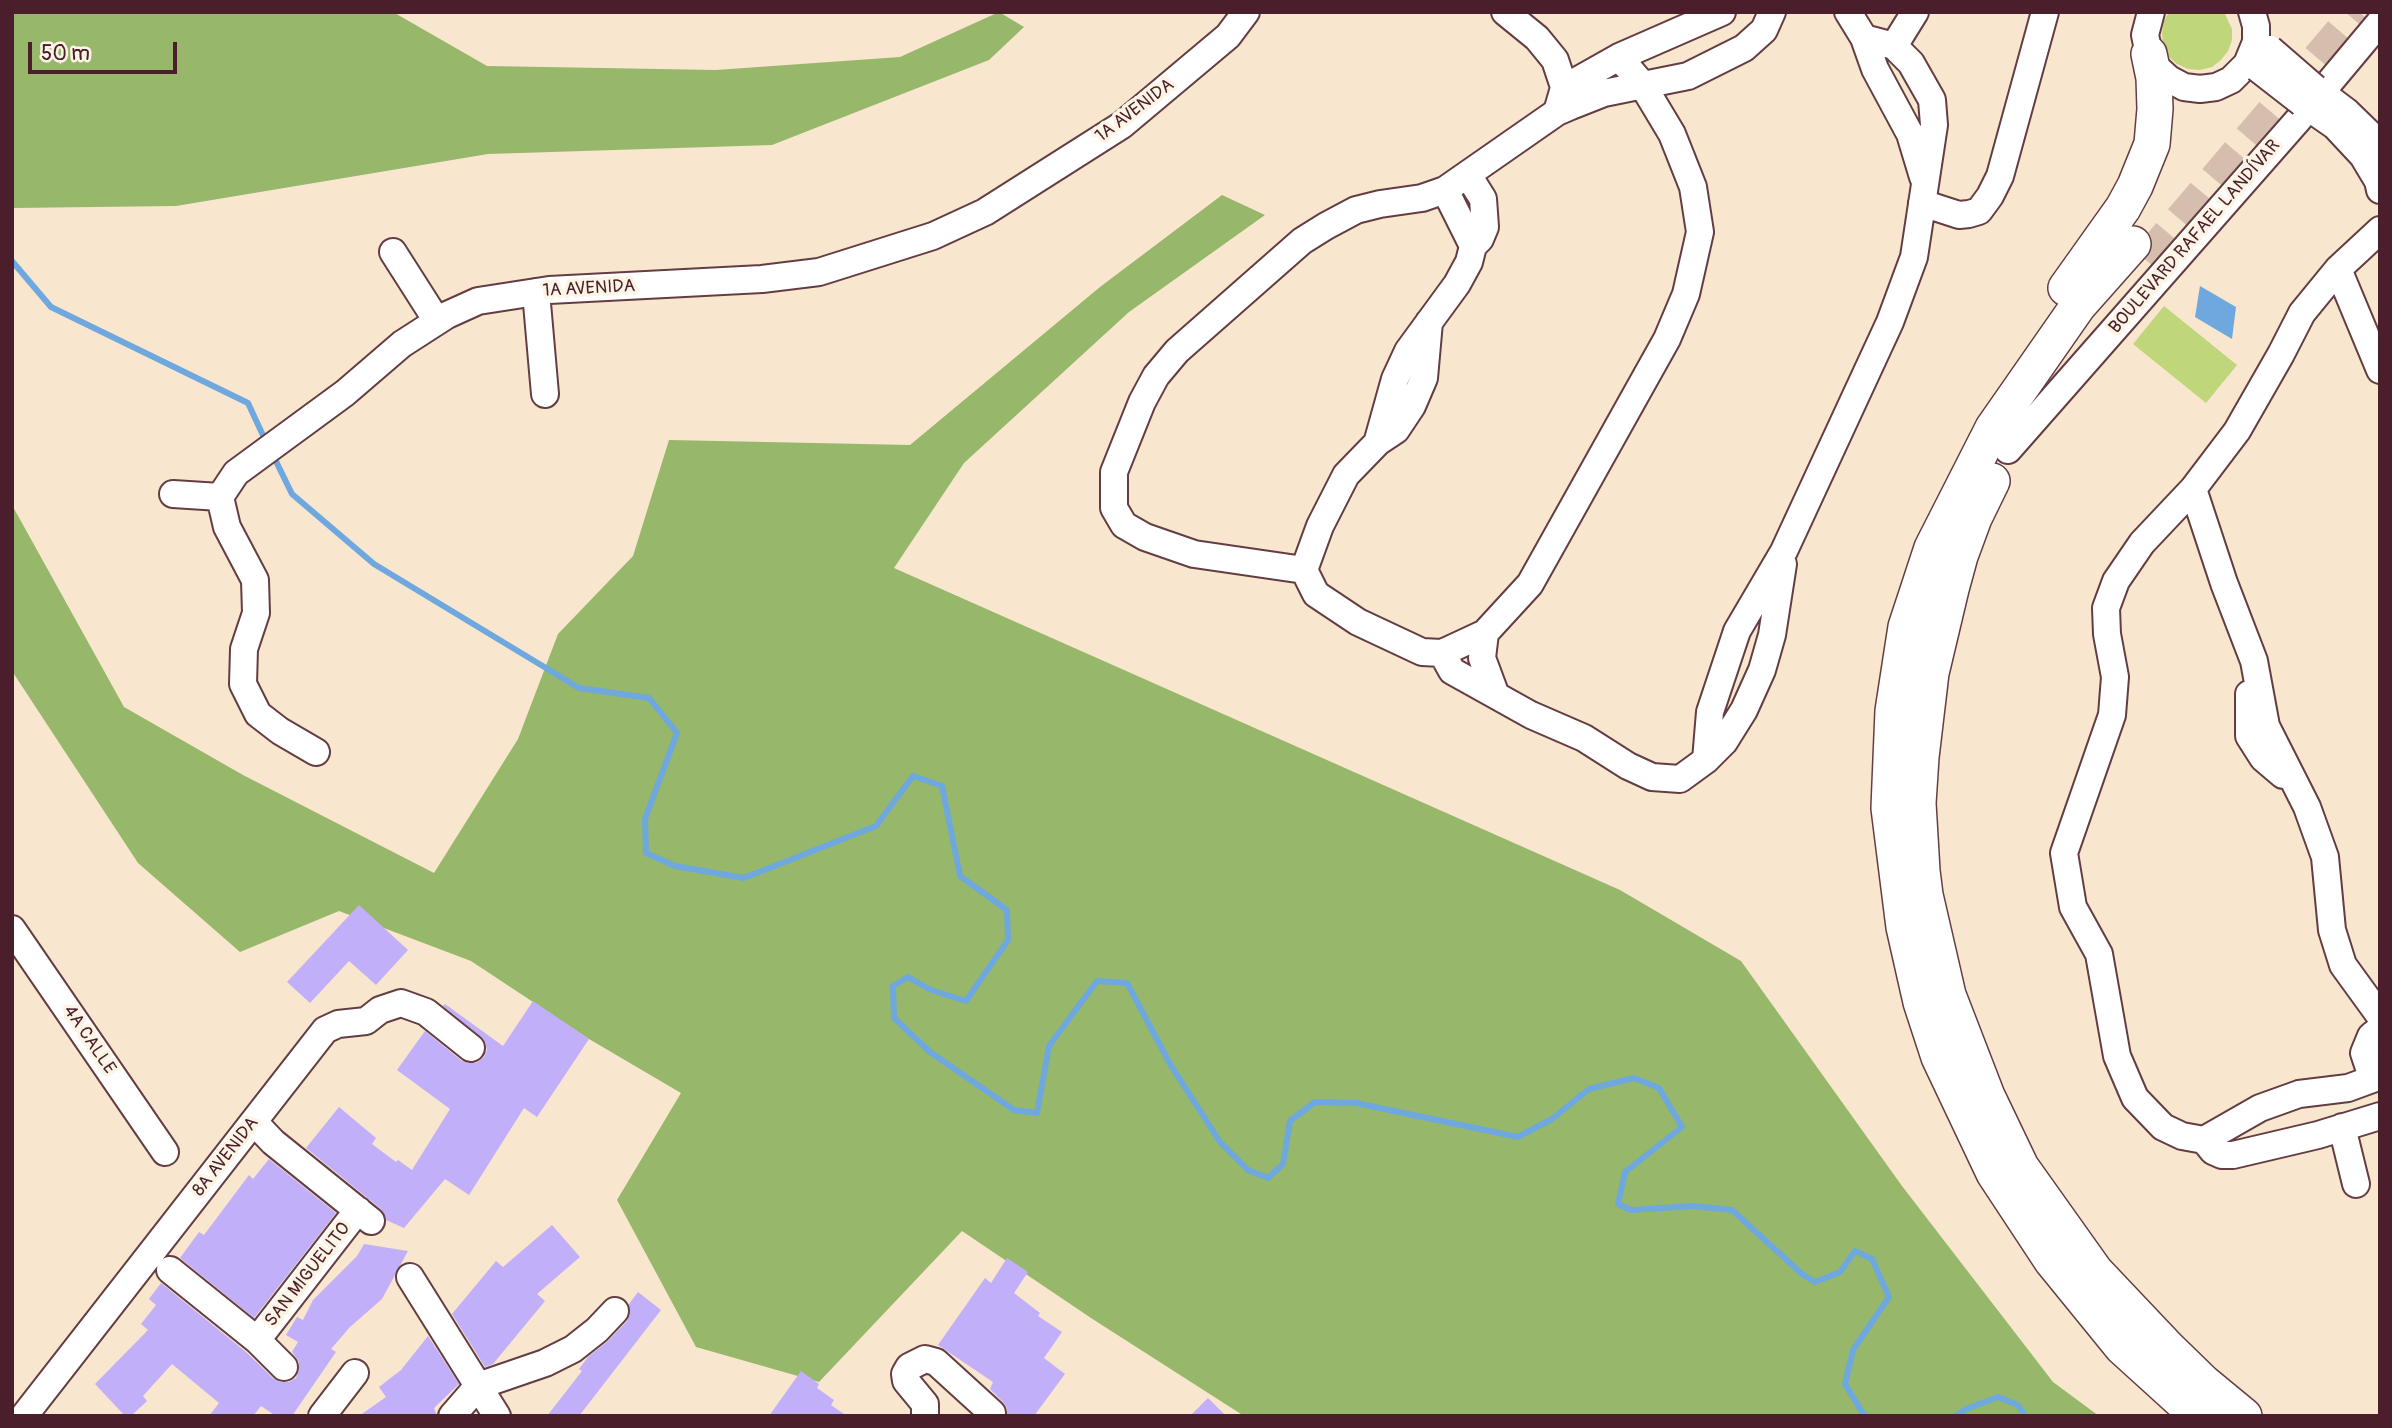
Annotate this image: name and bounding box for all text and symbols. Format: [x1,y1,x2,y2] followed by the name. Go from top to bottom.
[32,28,180,72] scale bar
[41,40,90,67] text: 50 m
[1091,74,1179,148] street label: 1A AVENIDA
[2105,136,2285,338] street label: BOULEVARD RAFAEL LANDÍVAR
[542,276,636,302] street label: 1A AVENIDA
[58,1001,120,1079] street label: 4A CALLE
[188,1113,264,1201] street label: 8A AVENIDA
[261,1219,355,1331] street label: SAN MIGUELITO

